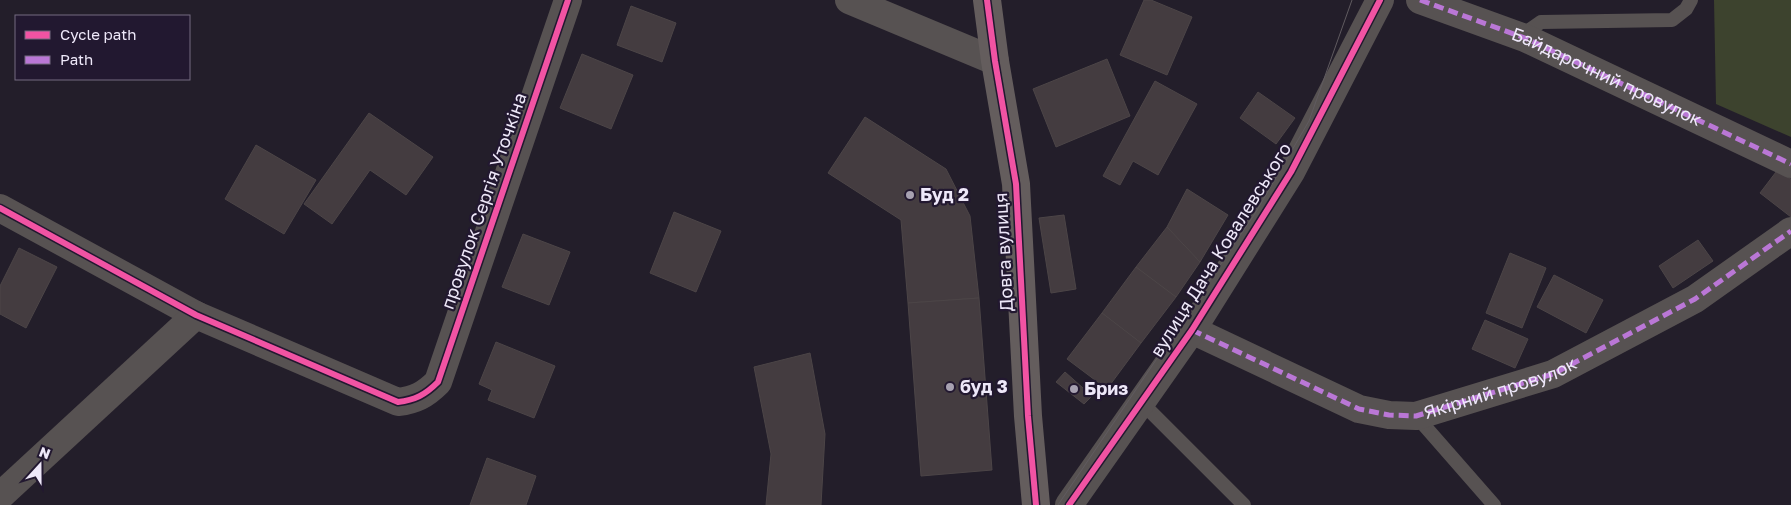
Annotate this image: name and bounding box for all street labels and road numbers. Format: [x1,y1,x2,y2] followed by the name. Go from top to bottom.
[1509,22,1706,130] street label: Байдарочний провулок
[436,90,530,312] street label: провулок Сергія Уточкіна
[1145,138,1295,361] street label: вулиця Дача Ковалевського
[989,192,1017,312] street label: Довга вулиця
[1421,352,1580,423] street label: Якірний провулок

